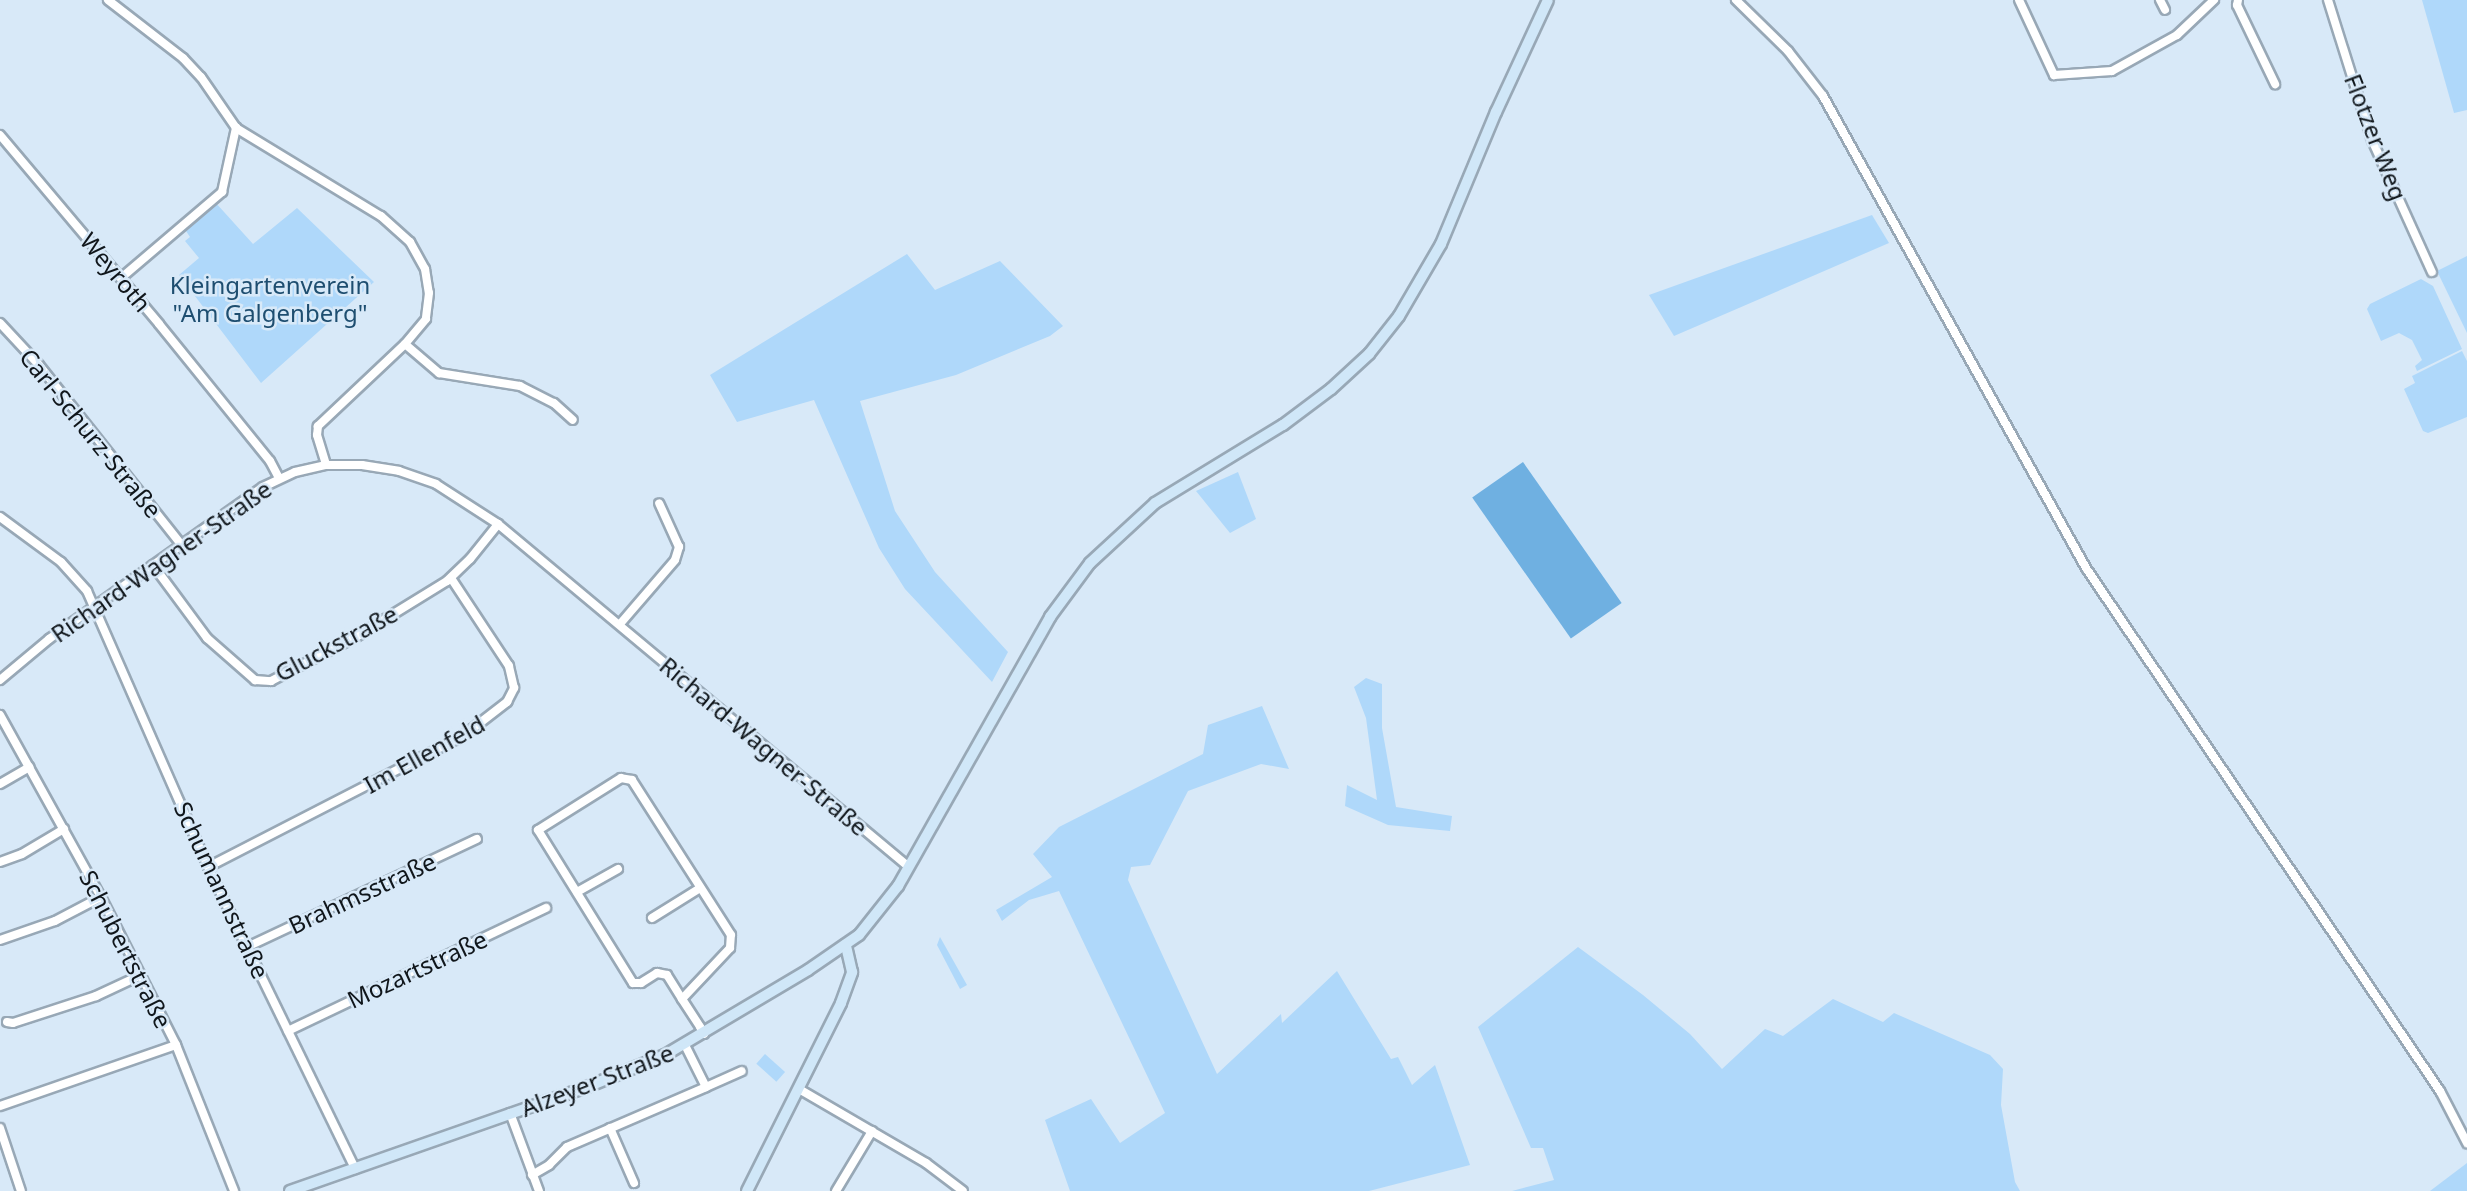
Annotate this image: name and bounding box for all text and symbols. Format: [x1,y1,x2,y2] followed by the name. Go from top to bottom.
[2339,70,2413,204] street label: Flotzer Weg
[75,227,157,317] street label: Weyroth
[170,271,370,327] park label: Kleingartenverein "Am Galgenberg"
[14,343,168,523] street label: Carl-Schurz-Straße
[45,474,277,648] street label: Richard-Wagner-Straße
[270,599,402,687] street label: Gluckstraße
[654,651,874,841] street label: Richard-Wagner-Straße
[359,709,489,799] street label: Im Ellenfeld
[168,797,276,983] street label: Schumannstraße
[284,846,440,940] street label: Brahmsstraße
[74,865,178,1033] street label: Schubertstraße
[342,924,492,1014] street label: Mozartstraße
[517,1038,677,1122] street label: Alzeyer Straße

